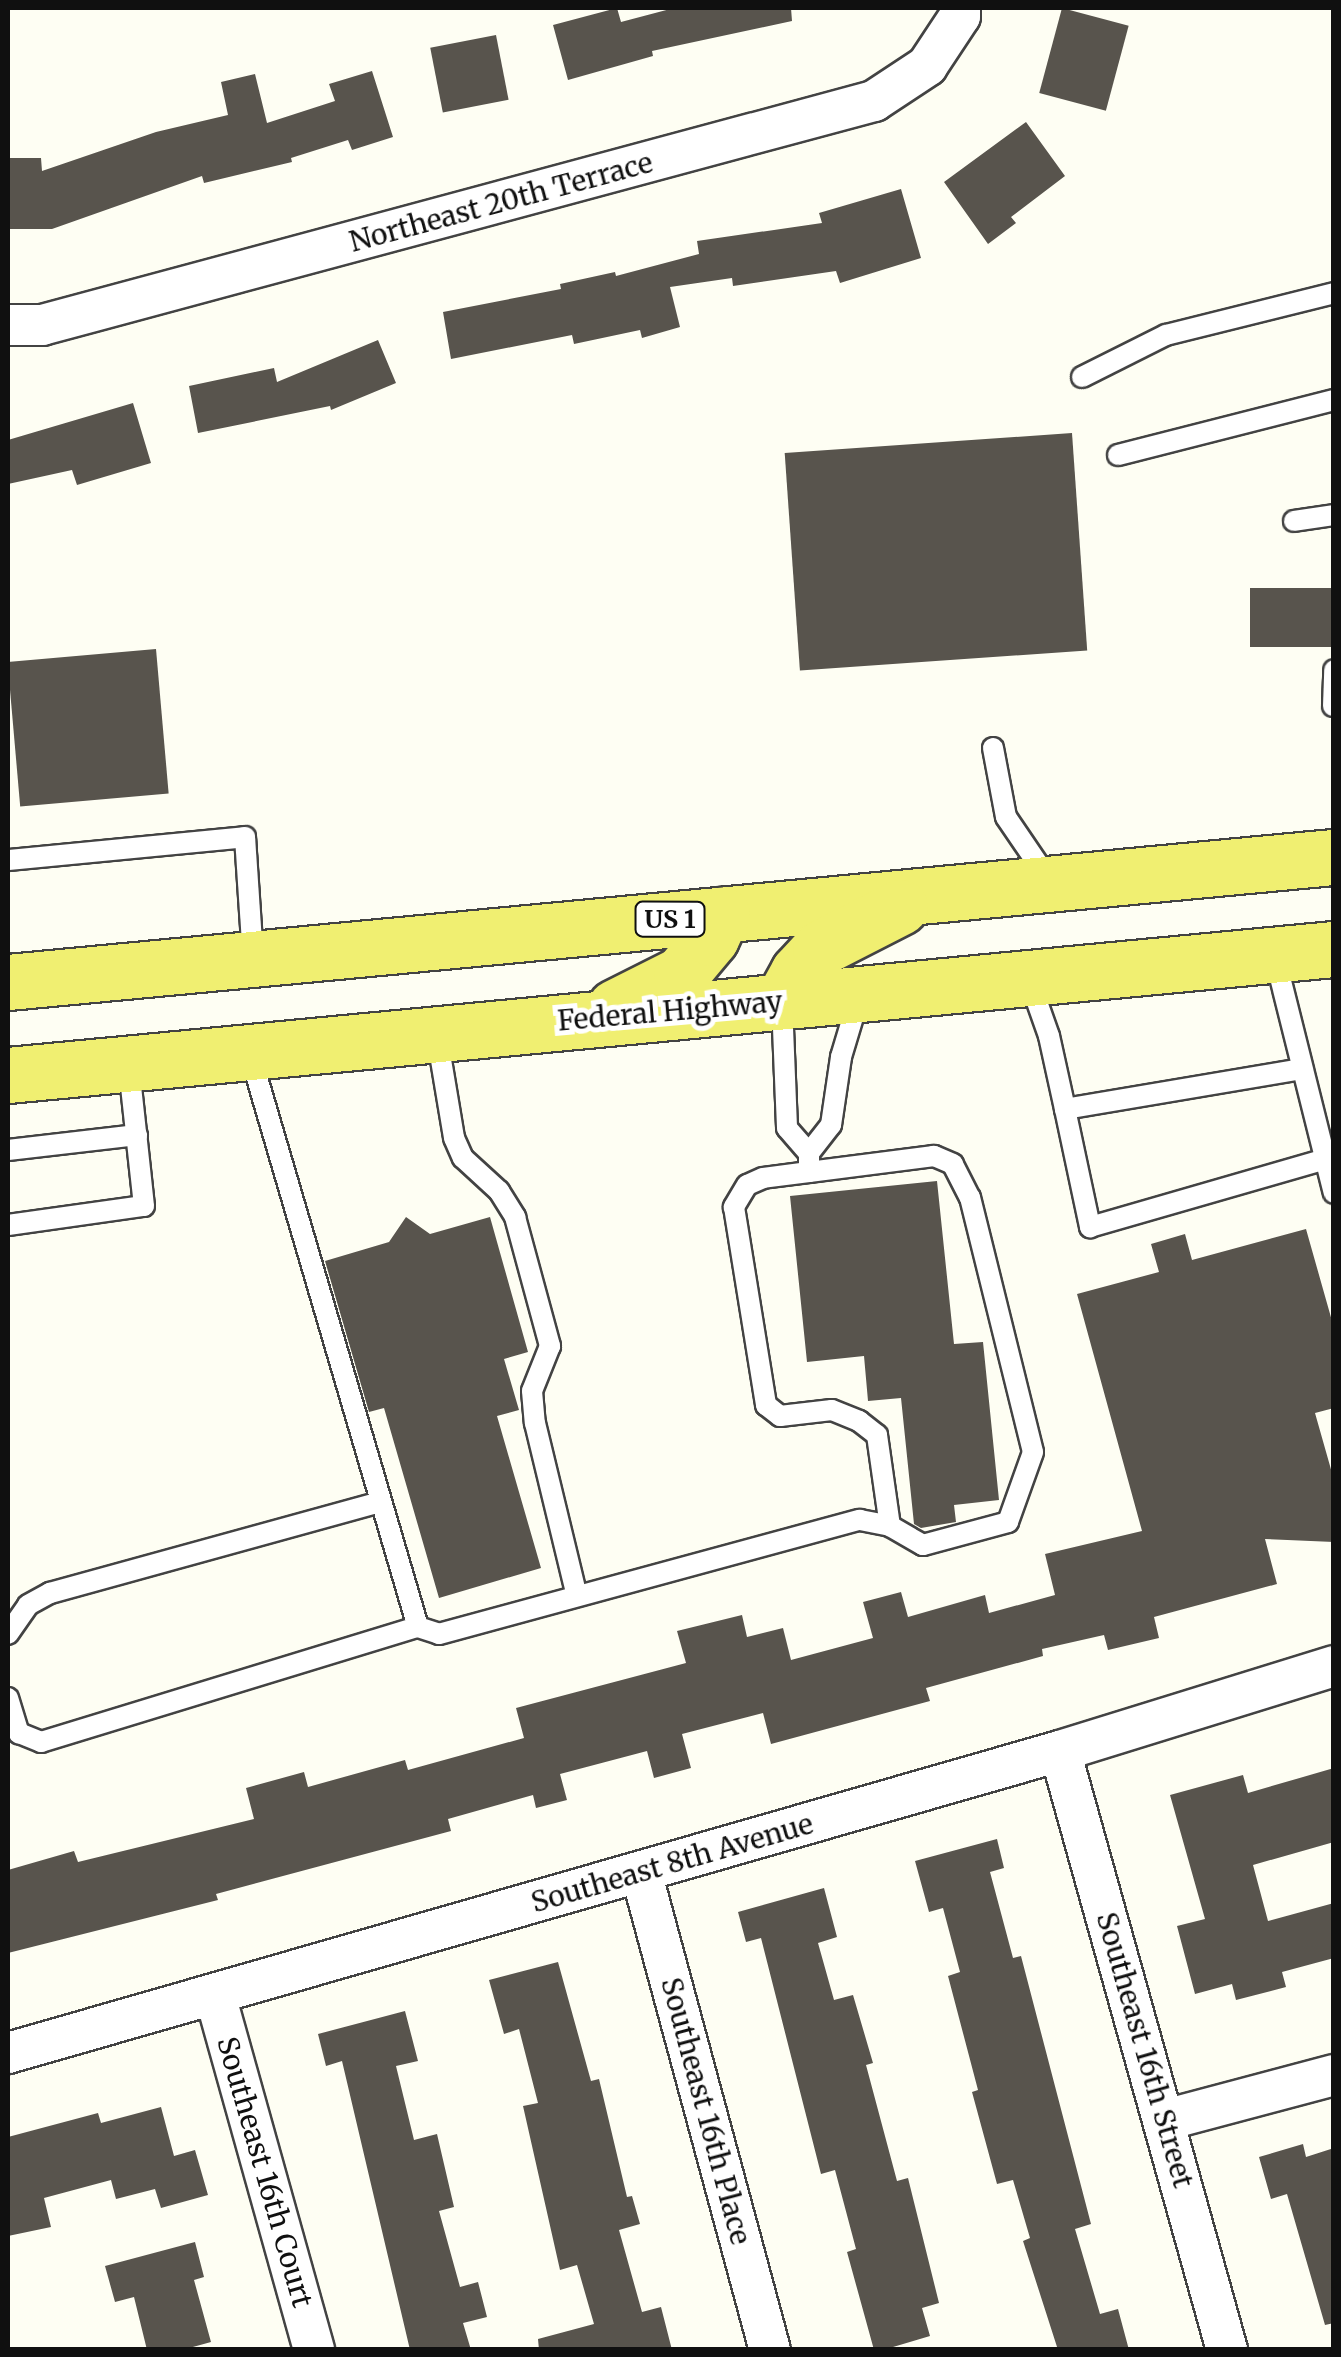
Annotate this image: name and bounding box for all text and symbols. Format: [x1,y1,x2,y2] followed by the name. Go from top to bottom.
[346,145,656,259] street label: Northeast 20th Terrace
[632,899,708,939] road number: US 1
[556,984,784,1038] street label: Federal Highway
[527,1807,817,1919] street label: Southeast 8th Avenue
[1090,1908,1200,2192] street label: Southeast 16th Street
[654,1974,758,2248] street label: Southeast 16th Place
[210,2033,320,2311] street label: Southeast 16th Court

